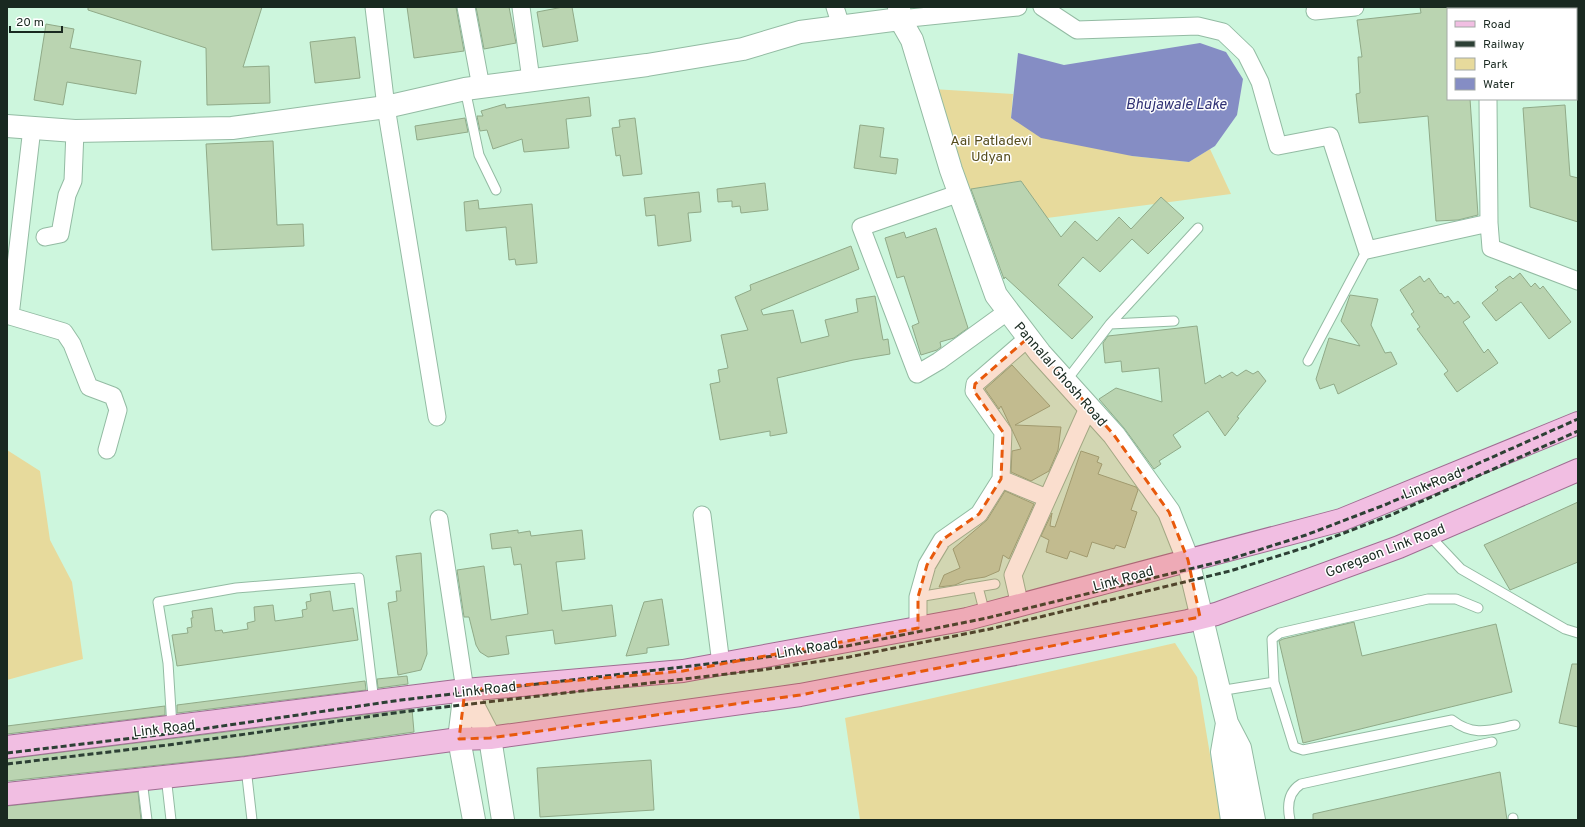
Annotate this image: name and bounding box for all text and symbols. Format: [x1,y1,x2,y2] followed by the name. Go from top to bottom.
[10,8,62,34] scale bar
[1447,8,1577,100] legend
[16,15,44,31] text: 20 m
[1483,17,1511,33] text: Road
[1483,37,1524,53] text: Railway
[1483,57,1508,73] text: Park
[1483,77,1515,93] text: Water
[1126,96,1227,115] water label: Bhujawale Lake
[950,133,1032,166] park label: Aai Patladevi Udyan
[1010,319,1110,431] street label: Pannalal Ghosh Road
[1400,465,1465,504] street label: Link Road
[1323,521,1448,582] street label: Goregaon Link Road
[1091,563,1156,596] street label: Link Road
[775,636,839,663] street label: Link Road
[453,679,517,702] street label: Link Road
[132,717,196,742] street label: Link Road

